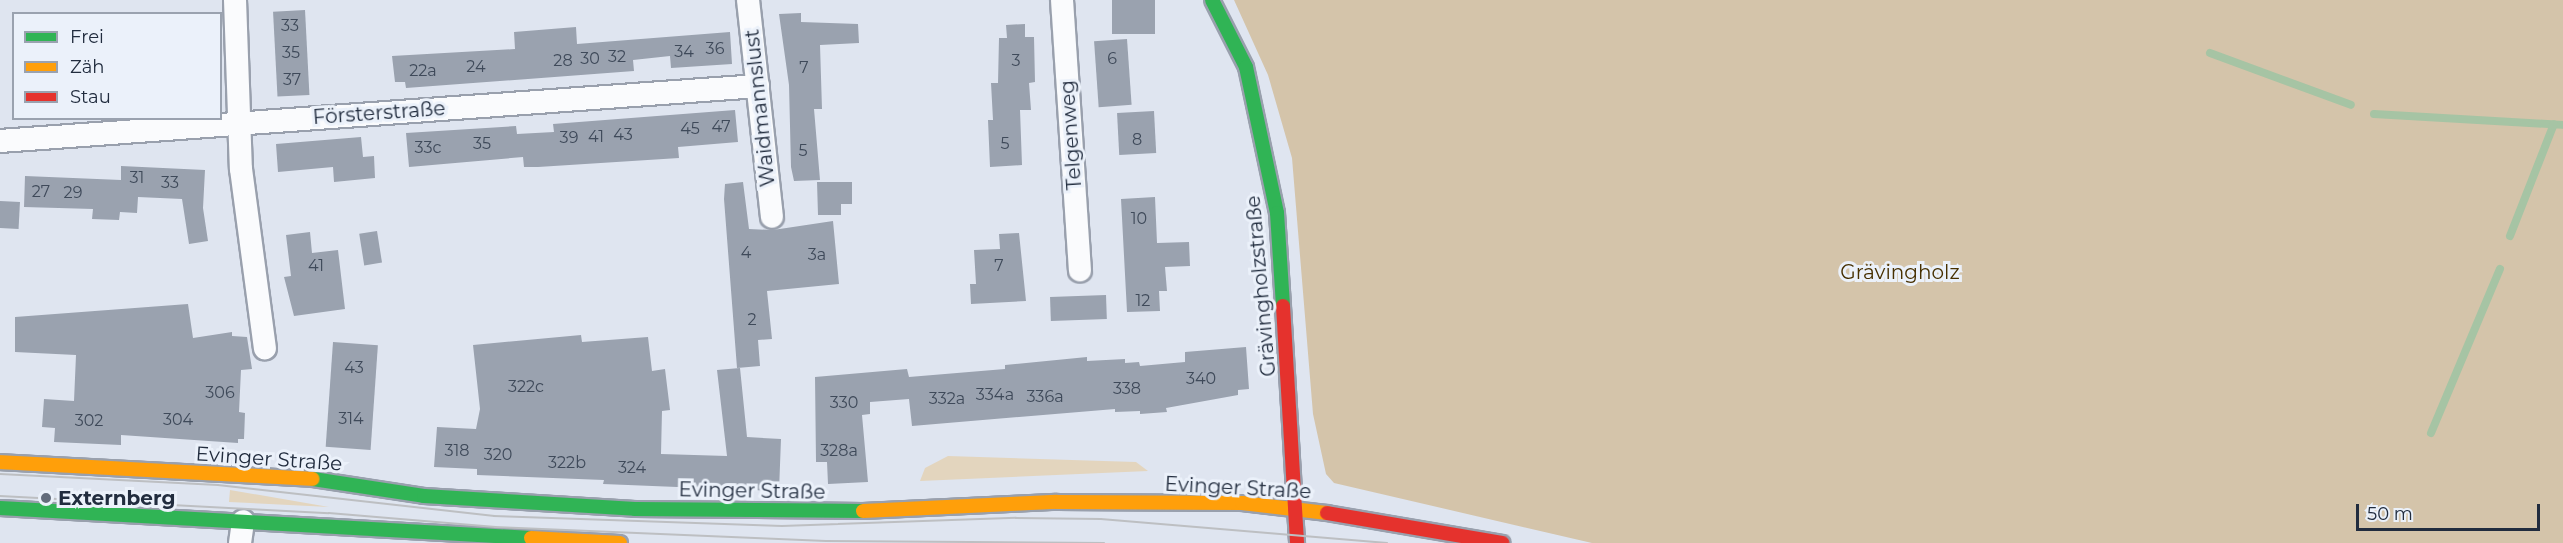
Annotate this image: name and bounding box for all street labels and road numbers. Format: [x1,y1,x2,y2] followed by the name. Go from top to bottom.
[740,28,780,188] street label: Waidmannslust
[1055,79,1087,191] street label: Telgenweg
[312,96,446,130] street label: Försterstraße
[1241,194,1281,378] street label: Grävingholzstraße
[195,442,343,476] street label: Evinger Straße
[1164,472,1312,504] street label: Evinger Straße
[678,478,826,504] street label: Evinger Straße

